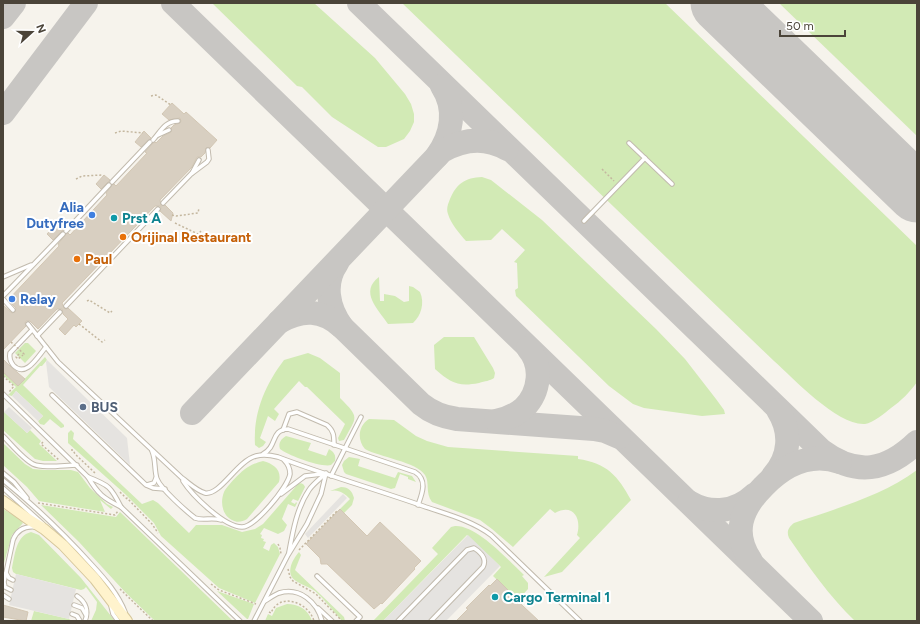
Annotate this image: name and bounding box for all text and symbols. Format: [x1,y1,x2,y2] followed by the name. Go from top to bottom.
[12,12,52,52] north arrow
[780,12,845,38] scale bar
[786,19,814,33] text: 50 m
[33,22,48,35] text: N
[26,199,84,232] place label: Alia Dutyfree
[87,210,97,220] marker: Alia Dutyfree
[122,210,161,227] place label: Prst A
[109,213,119,223] marker: Prst A
[131,229,252,246] place label: Orijinal Restaurant
[118,232,128,242] marker: Orijinal Restaurant
[85,251,112,268] place label: Paul
[72,254,82,264] marker: Paul
[20,291,56,308] place label: Relay
[7,294,17,304] marker: Relay
[91,399,118,416] place label: BUS
[78,402,88,412] marker: BUS
[503,589,610,606] place label: Cargo Terminal 1
[490,592,500,602] marker: Cargo Terminal 1

